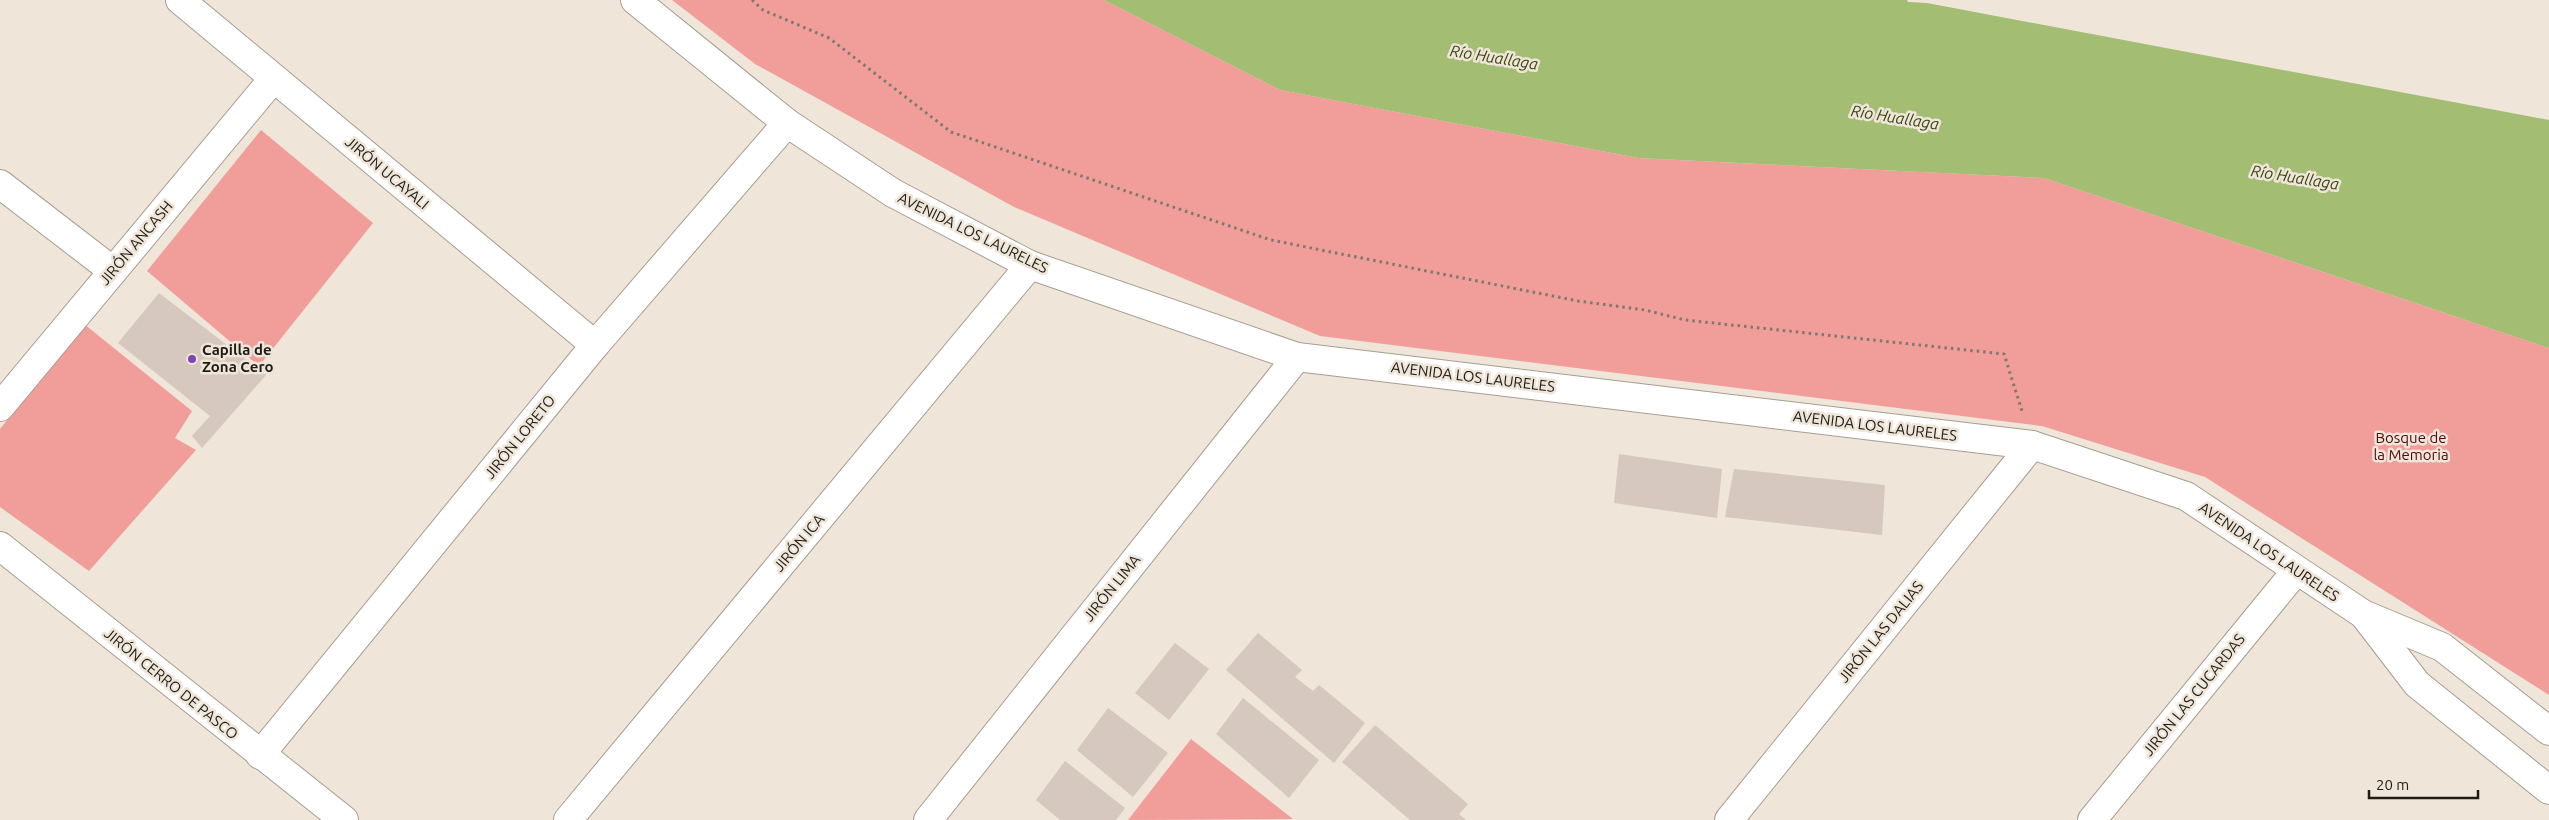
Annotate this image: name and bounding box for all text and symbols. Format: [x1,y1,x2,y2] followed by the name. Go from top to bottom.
[1449,41,1540,73] water label: Río Huallaga
[1850,101,1941,133] water label: Río Huallaga
[342,133,432,212] street label: JIRÓN UCAYALI
[2250,161,2341,193] water label: Río Huallaga
[895,189,1051,276] street label: AVENIDA LOS LAURELES
[95,197,176,288] street label: JIRÓN ANCASH
[202,341,274,375] place label: Capilla de Zona Cero
[186,353,198,365] marker: Capilla de Zona Cero
[1390,358,1556,395] street label: AVENIDA LOS LAURELES
[481,391,559,482] street label: JIRÓN LORETO
[1792,407,1958,444] street label: AVENIDA LOS LAURELES
[2373,429,2449,463] park label: Bosque de la Memoria
[2196,498,2342,605] street label: AVENIDA LOS LAURELES
[770,510,828,575] street label: JIRÓN ICA
[1080,551,1144,624] street label: JIRÓN LIMA
[1835,578,1927,686] street label: JIRÓN LAS DALIAS
[101,624,242,743] street label: JIRÓN CERRO DE PASCO
[2139,630,2248,759] street label: JIRÓN LAS CUCARDAS
[2369,768,2478,800] scale bar
[2376,776,2409,793] text: 20 m

